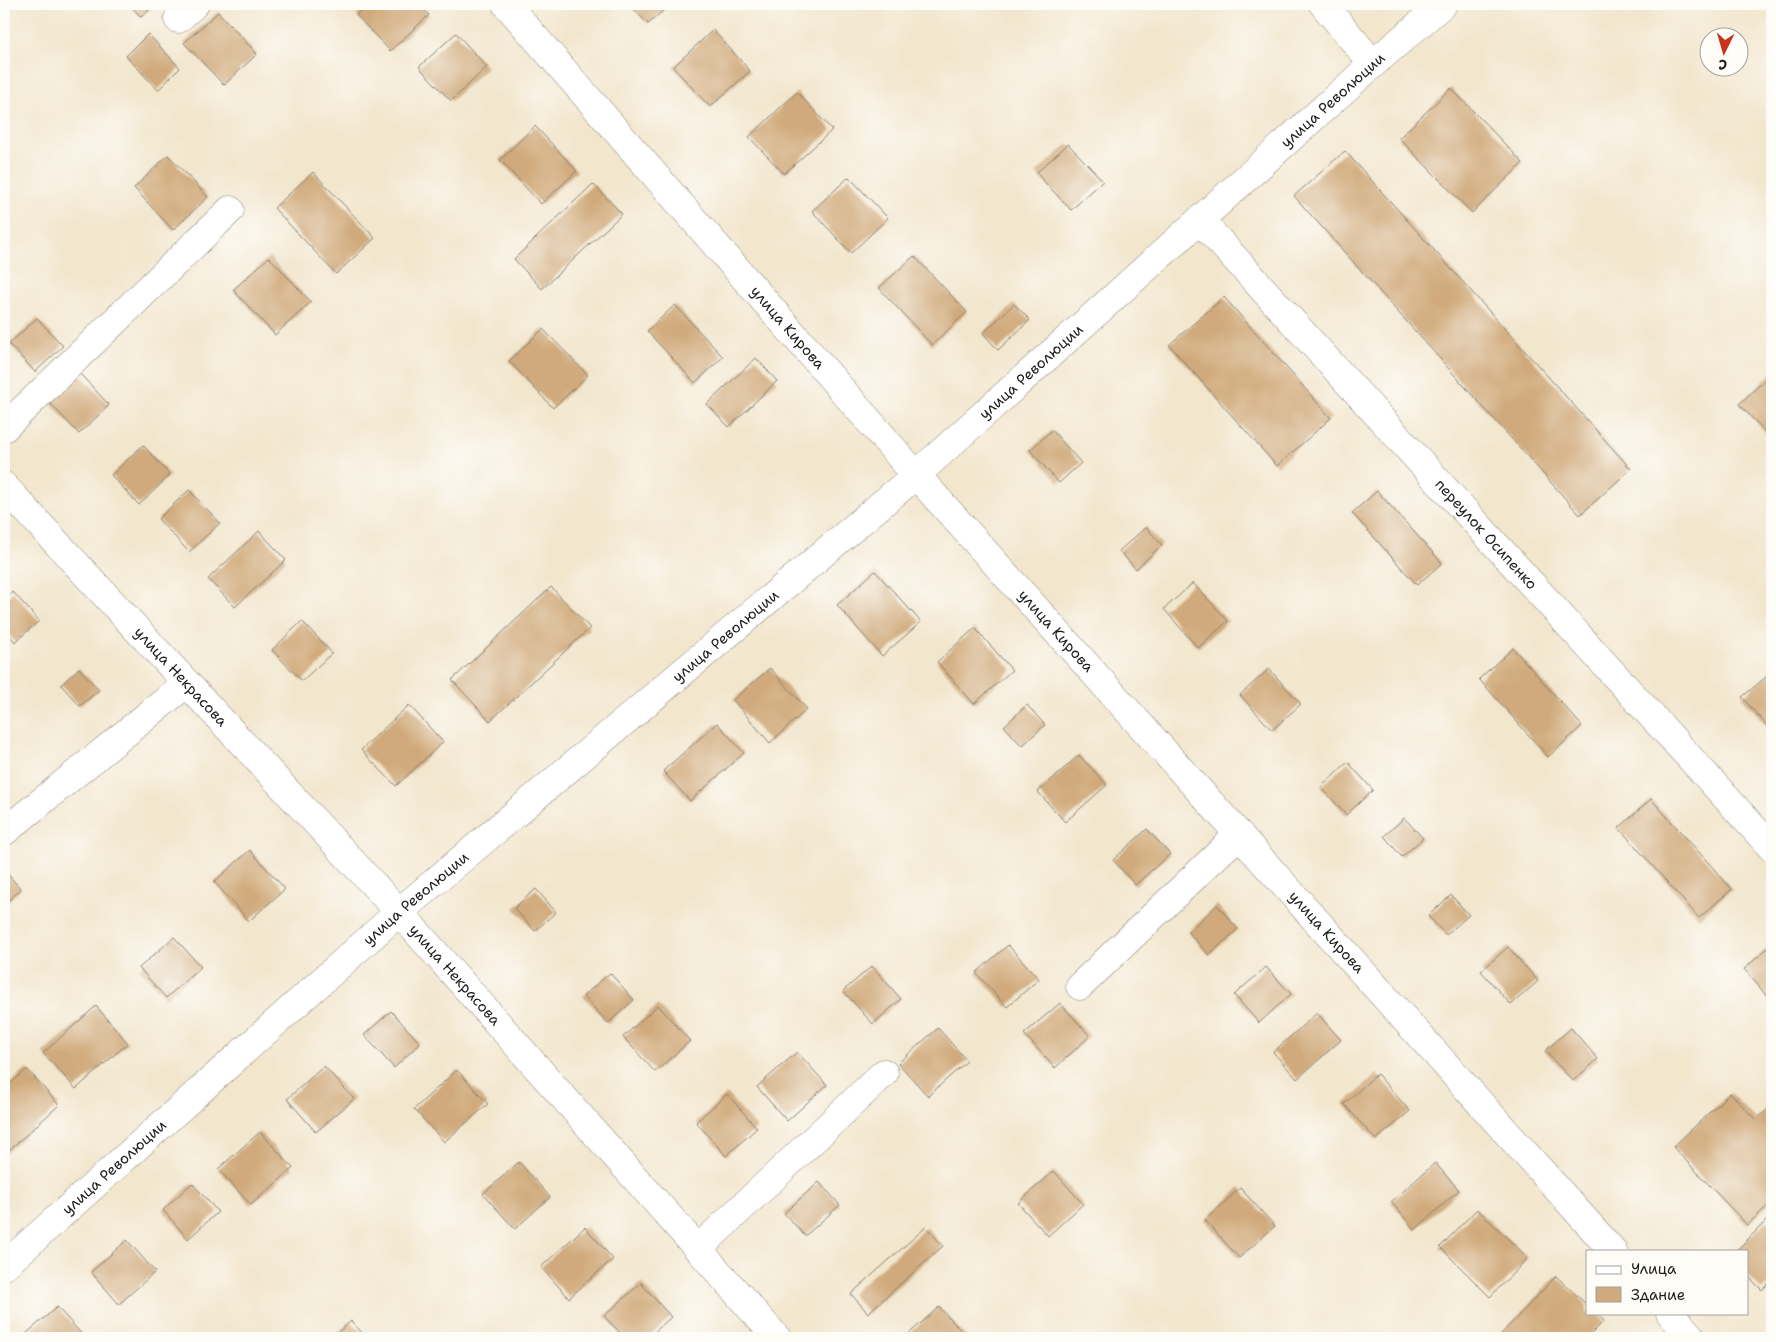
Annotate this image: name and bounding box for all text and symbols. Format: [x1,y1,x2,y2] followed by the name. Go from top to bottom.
[1698,28,1748,78] north arrow
[1276,48,1389,152] street label: улица Революции
[1718,56,1728,74] text: С
[746,282,830,374] street label: улица Кирова
[975,319,1087,424] street label: улица Революции
[1431,475,1542,594] street label: переулок Осипенко
[668,585,783,687] street label: улица Революции
[1014,585,1099,677] street label: улица Кирова
[130,623,232,731] street label: улица Некрасова
[359,847,473,950] street label: улица Революции
[1284,887,1369,978] street label: улица Кирова
[404,920,506,1030] street label: улица Некрасова
[58,1115,171,1219] street label: улица Революции
[1586,1250,1748,1314] legend
[1631,1259,1677,1279] text: Улица
[1631,1285,1685,1305] text: Здание

